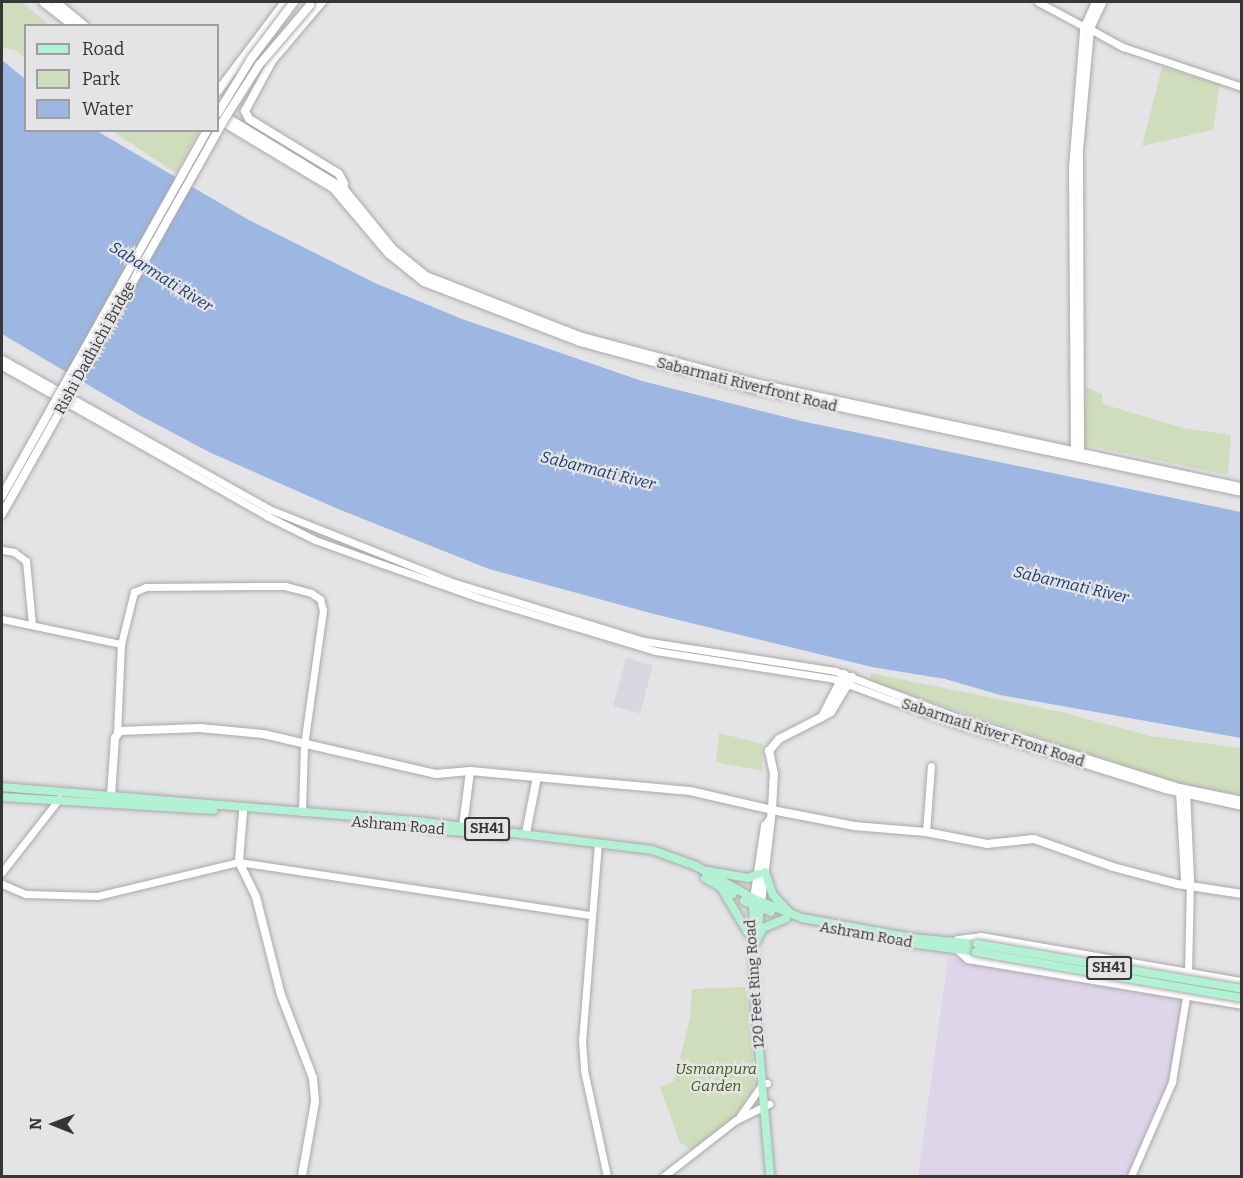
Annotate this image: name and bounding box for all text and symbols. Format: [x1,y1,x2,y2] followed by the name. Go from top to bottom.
[24,24,219,132] legend
[82,38,124,60] text: Road
[82,68,120,90] text: Park
[82,98,133,120] text: Water
[106,238,216,316] water label: Sabarmati River
[51,278,139,418] street label: Rishi Dadhichi Bridge
[655,354,839,416] street label: Sabarmati Riverfront Road
[539,447,657,495] water label: Sabarmati River
[1012,562,1130,608] water label: Sabarmati River
[899,695,1087,771] street label: Sabarmati River Front Road
[350,813,446,839] street label: Ashram Road
[463,818,511,840] road number: SH41
[818,918,914,952] street label: Ashram Road
[741,919,769,1049] street label: 120 Feet Ring Road
[1085,957,1133,979] road number: SH41
[675,1060,757,1095] park label: Usmanpura Garden
[24,1094,84,1154] north arrow
[26,1117,45,1130] text: N

